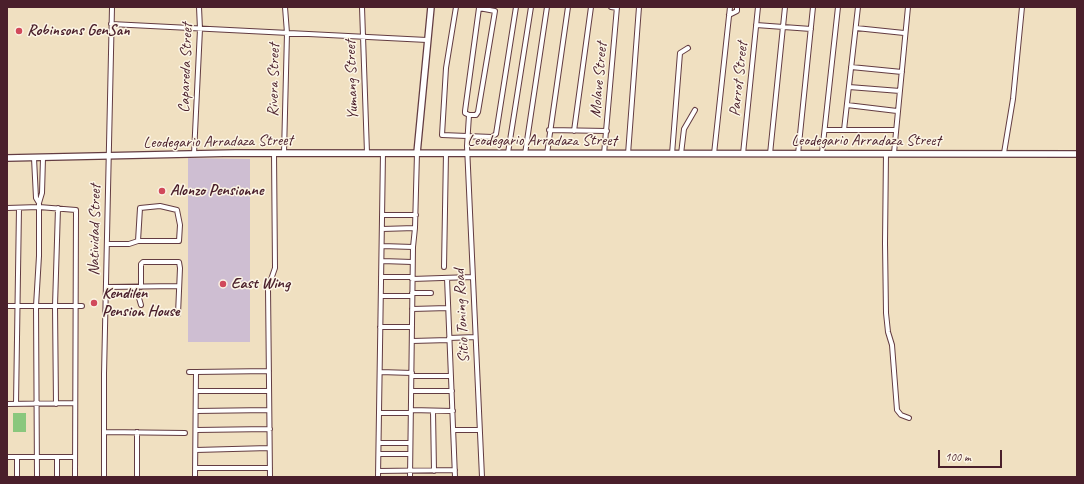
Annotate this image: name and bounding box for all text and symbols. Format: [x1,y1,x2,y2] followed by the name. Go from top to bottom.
[27,21,130,41] place label: Robinsons GenSan
[175,23,197,113] street label: Capareda Street
[14,26,24,36] marker: Robinsons GenSan
[341,40,363,120] street label: Yumang Street
[726,41,752,117] street label: Parrot Street
[586,42,612,118] street label: Molave Street
[264,43,284,117] street label: Rivera Street
[143,131,293,153] street label: Leodegario Arradaza Street
[467,131,617,151] street label: Leodegario Arradaza Street
[791,131,941,151] street label: Leodegario Arradaza Street
[170,181,263,201] place label: Alonzo Pensionne
[85,184,105,276] street label: Natividad Street
[157,186,167,196] marker: Alonzo Pensionne
[450,268,474,364] street label: Sitio Toning Road
[231,274,290,294] place label: East Wing
[218,279,228,289] marker: East Wing
[102,284,179,322] place label: Kendilen Pension House
[89,298,99,308] marker: Kendilen Pension House
[940,442,1004,468] scale bar
[945,449,971,465] text: 100 m

